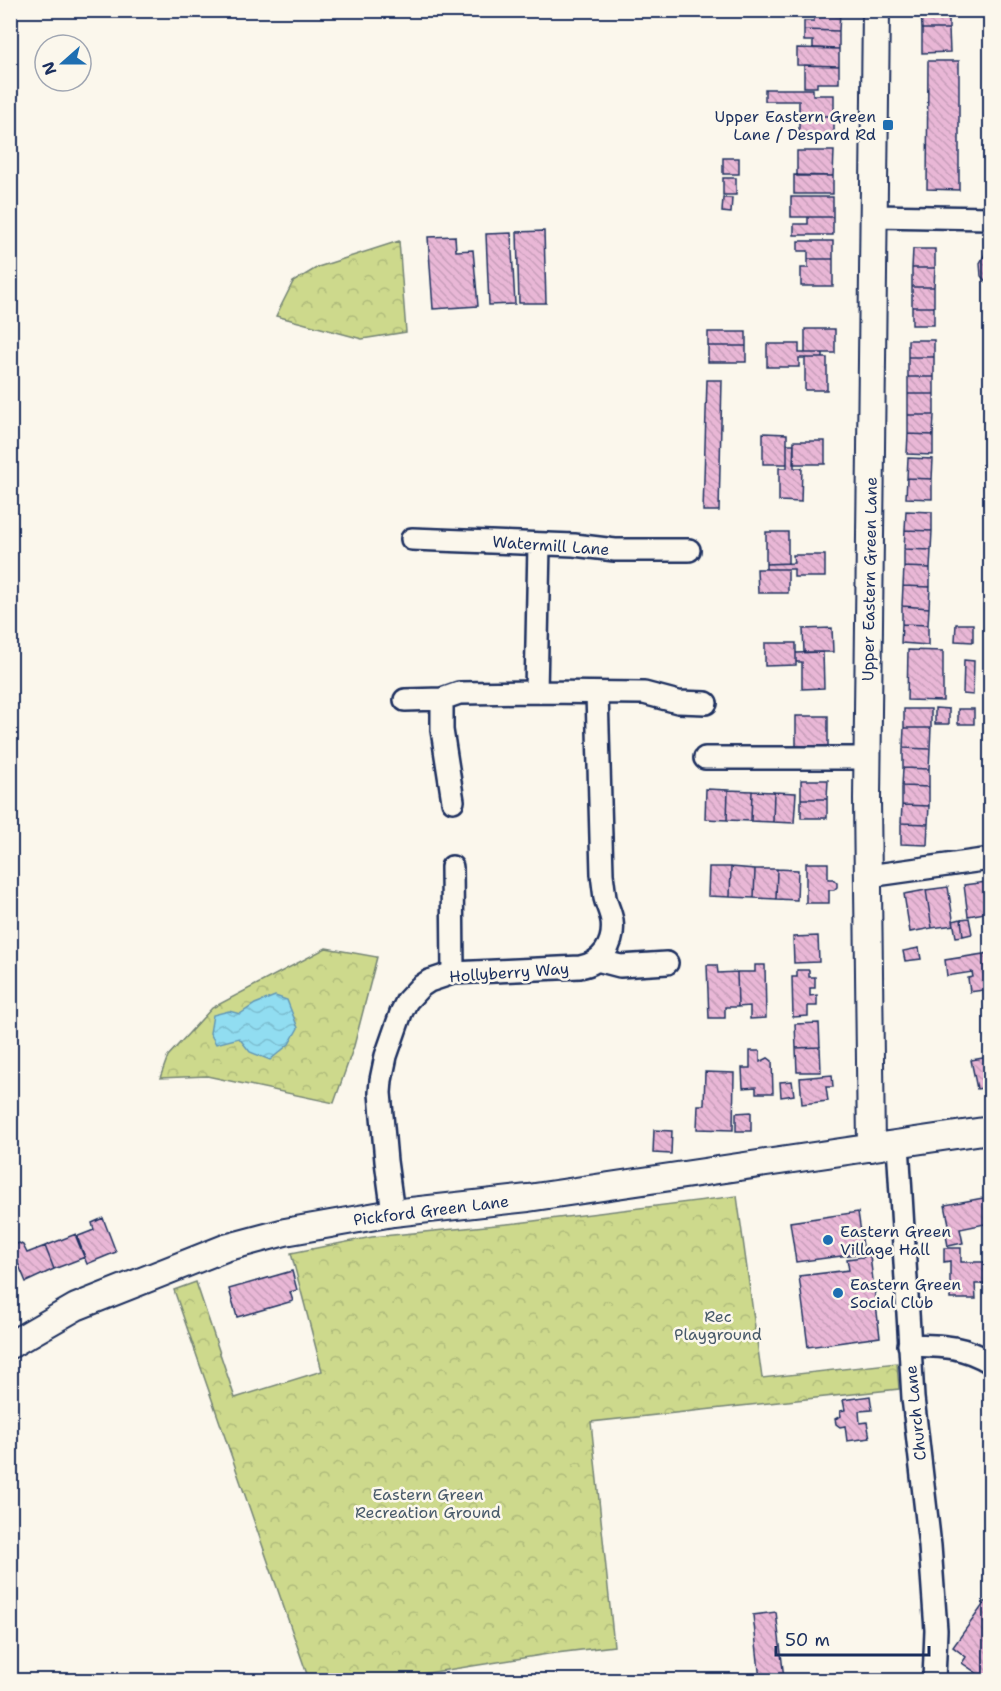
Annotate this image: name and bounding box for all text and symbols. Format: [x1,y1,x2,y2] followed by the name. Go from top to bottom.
[33,33,93,93] north arrow
[37,59,62,78] text: N
[714,106,876,145] place label: Upper Eastern Green Lane / Despard Rd
[881,118,895,132] marker: Upper Eastern Green Lane / Despard Rd
[857,477,882,681] street label: Upper Eastern Green Lane
[492,531,610,560] street label: Watermill Lane
[448,958,570,987] street label: Hollyberry Way
[352,1191,510,1230] street label: Pickford Green Lane
[840,1221,951,1260] place label: Eastern Green Village Hall
[821,1233,835,1247] marker: Eastern Green Village Hall
[850,1274,961,1313] place label: Eastern Green Social Club
[831,1286,845,1300] marker: Eastern Green Social Club
[674,1306,762,1345] park label: Rec Playground
[900,1364,931,1462] street label: Church Lane
[355,1484,501,1523] park label: Eastern Green Recreation Ground
[776,1619,929,1657] scale bar
[785,1628,830,1652] text: 50 m

